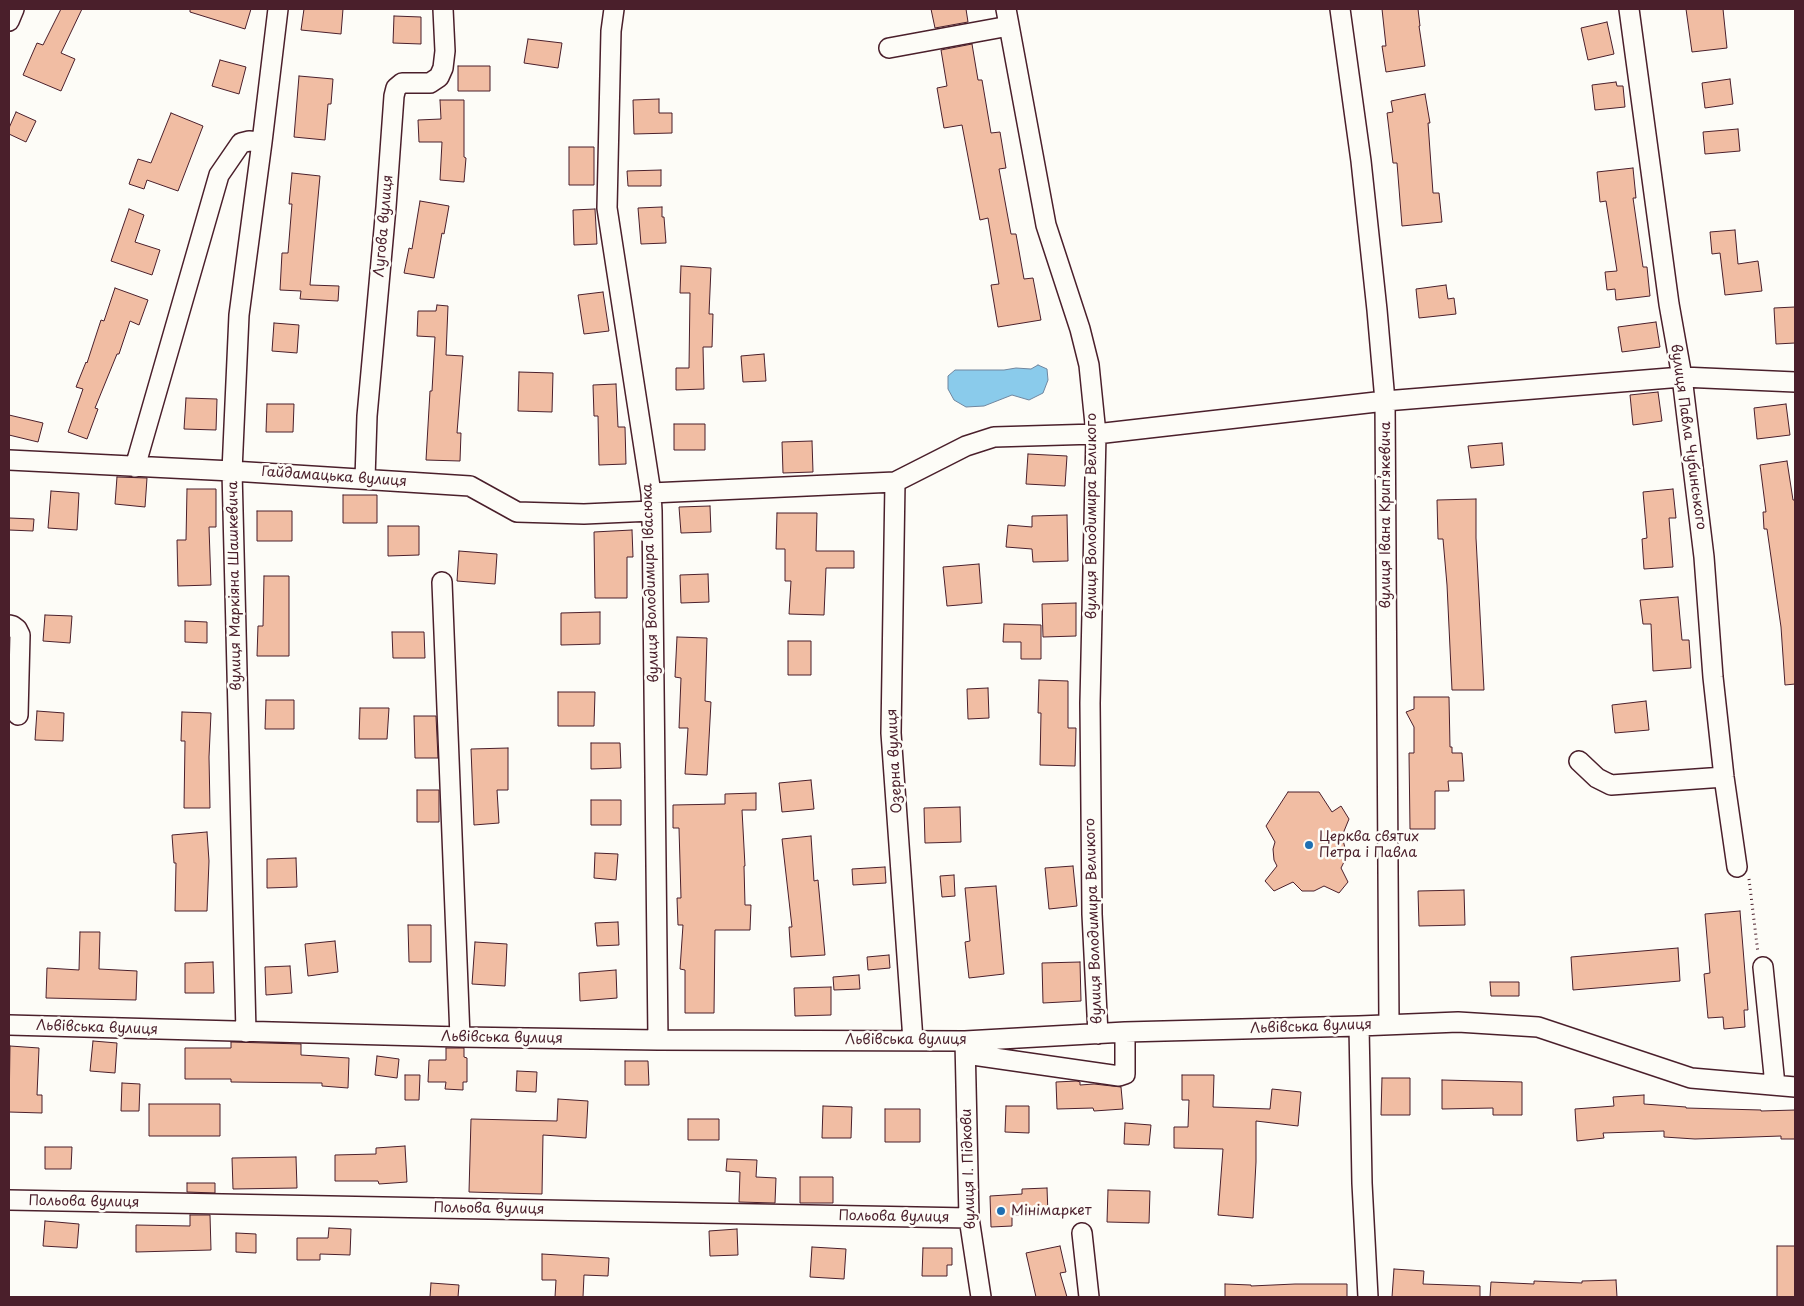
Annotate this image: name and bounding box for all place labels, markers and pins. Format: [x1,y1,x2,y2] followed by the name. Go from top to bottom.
[1319,829,1419,862] place label: Церква святих Петра і Павла
[1303,839,1315,851] marker: Церква святих Петра і Павла
[1011,1203,1091,1219] place label: Мінімаркет
[995,1205,1007,1217] marker: Мінімаркет

